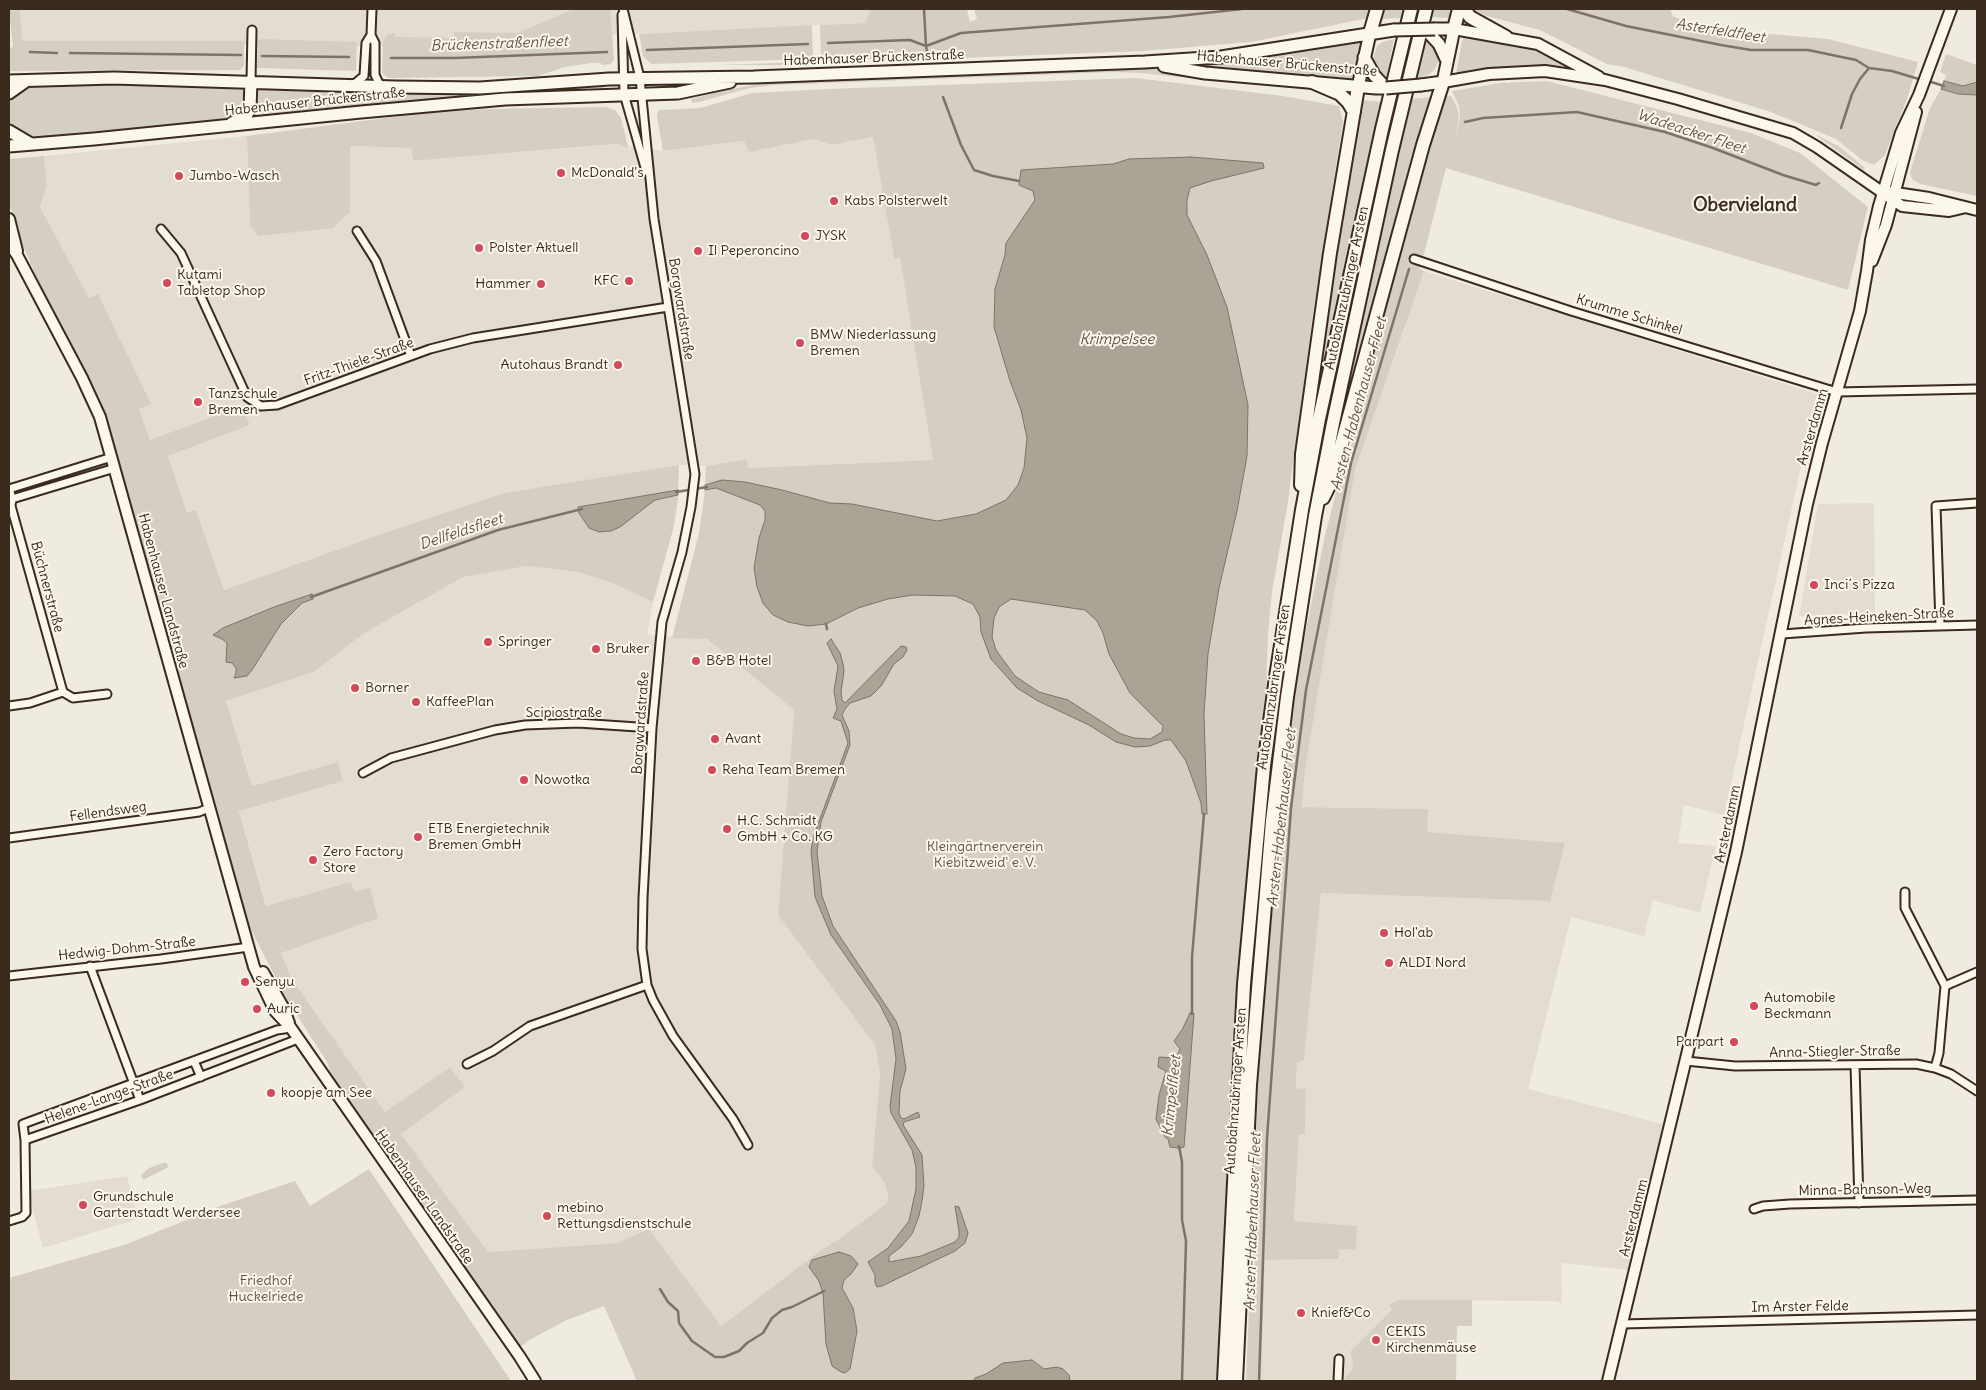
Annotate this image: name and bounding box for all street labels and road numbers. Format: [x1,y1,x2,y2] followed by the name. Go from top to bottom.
[783,46,965,70] street label: Habenhauser Brückenstraße
[1196,48,1378,80] street label: Habenhauser Brückenstraße
[224,84,406,120] street label: Habenhauser Brückenstraße
[1321,205,1373,371] street label: Autobahnzubringer Arsten
[665,257,697,361] street label: Borgwardstraße
[1574,291,1684,339] street label: Krumme Schinkel
[302,334,416,390] street label: Fritz-Thiele-Straße
[1794,386,1832,468] street label: Arsterdamm
[134,511,192,671] street label: Habenhauser Landstraße
[27,540,67,634] street label: Büchnerstraße
[1254,603,1294,771] street label: Autobahnzubringer Arsten
[1804,605,1954,629] street label: Agnes-Heineken-Straße
[629,671,653,775] street label: Borgwardstraße
[526,705,602,721] street label: Scipiostraße
[1712,783,1744,865] street label: Arsterdamm
[68,798,148,826] street label: Fellendsweg
[57,933,197,965] street label: Hedwig-Dohm-Straße
[1222,1007,1250,1175] street label: Autobahnzubringer Arsten
[1769,1042,1901,1062] street label: Anna-Stiegler-Straße
[43,1066,175,1128] street label: Helene-Lange-Straße
[371,1127,477,1267] street label: Habenhauser Landstraße
[1616,1177,1652,1259] street label: Arsterdamm
[1798,1180,1932,1200] street label: Minna-Bahnson-Weg
[1751,1298,1849,1316] street label: Im Arster Felde

